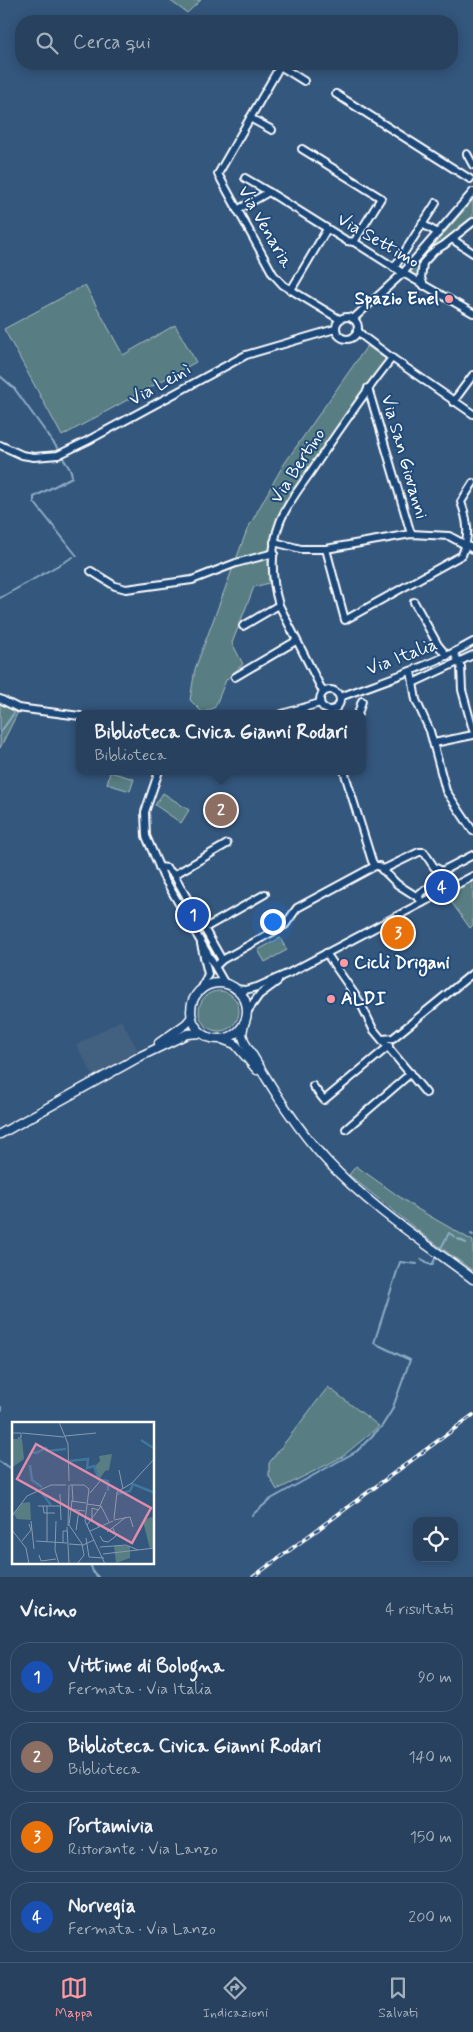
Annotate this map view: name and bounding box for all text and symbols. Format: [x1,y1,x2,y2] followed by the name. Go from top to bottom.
[15,15,458,70] search box
[33,29,61,57] icon: search
[73,30,151,55] text: Cerca qui
[232,181,298,273] street label: Via Venaria
[332,208,424,274] street label: Via Settimo
[355,287,440,311] place label: Spazio Enel
[443,293,455,305] marker: Spazio Enel
[125,358,195,412] street label: Via Leinì
[375,392,433,522] street label: Via San Giovanni
[265,424,331,508] street label: Via Bertino
[363,633,441,681] street label: Via Italia
[76,710,366,775] popup
[94,720,348,745] text: Biblioteca Civica Gianni Rodari
[94,745,166,766] text: Biblioteca
[205,791,237,829] pin: 2
[426,868,458,906] pin: 4
[177,896,209,934] pin: 1
[260,909,286,935] your location
[382,914,414,952] pin: 3
[354,951,450,977] place label: Cicli Drigani
[338,957,350,969] marker: Cicli Drigani
[341,987,387,1011] place label: ALDI
[325,993,337,1005] marker: ALDI
[12,1422,155,1564] inset map
[413,1517,458,1562] map controls
[413,1517,458,1562] button: locate
[20,1596,77,1624] text: Vicino
[385,1599,453,1620] text: 4 risultati
[68,1654,224,1679] text: Vittime di Bologna
[33,1667,41,1688] text: 1
[418,1667,452,1688] text: 90 m
[68,1679,212,1700] text: Fermata · Via Italia
[68,1734,321,1759] text: Biblioteca Civica Gianni Rodari
[33,1747,41,1768] text: 2
[408,1747,452,1768] text: 140 m
[68,1759,140,1780] text: Biblioteca
[68,1814,153,1839] text: Portamivia
[33,1827,41,1848] text: 3
[410,1827,452,1848] text: 150 m
[68,1839,218,1860] text: Ristorante · Via Lanzo
[68,1894,136,1919] text: Norvegia
[32,1907,42,1928] text: 4
[408,1907,452,1928] text: 200 m
[68,1919,216,1940] text: Fermata · Via Lanzo
[55,1974,92,2022] tab: Mappa
[203,1974,268,2022] tab: Indicazioni
[378,1974,418,2022] tab: Salvati

